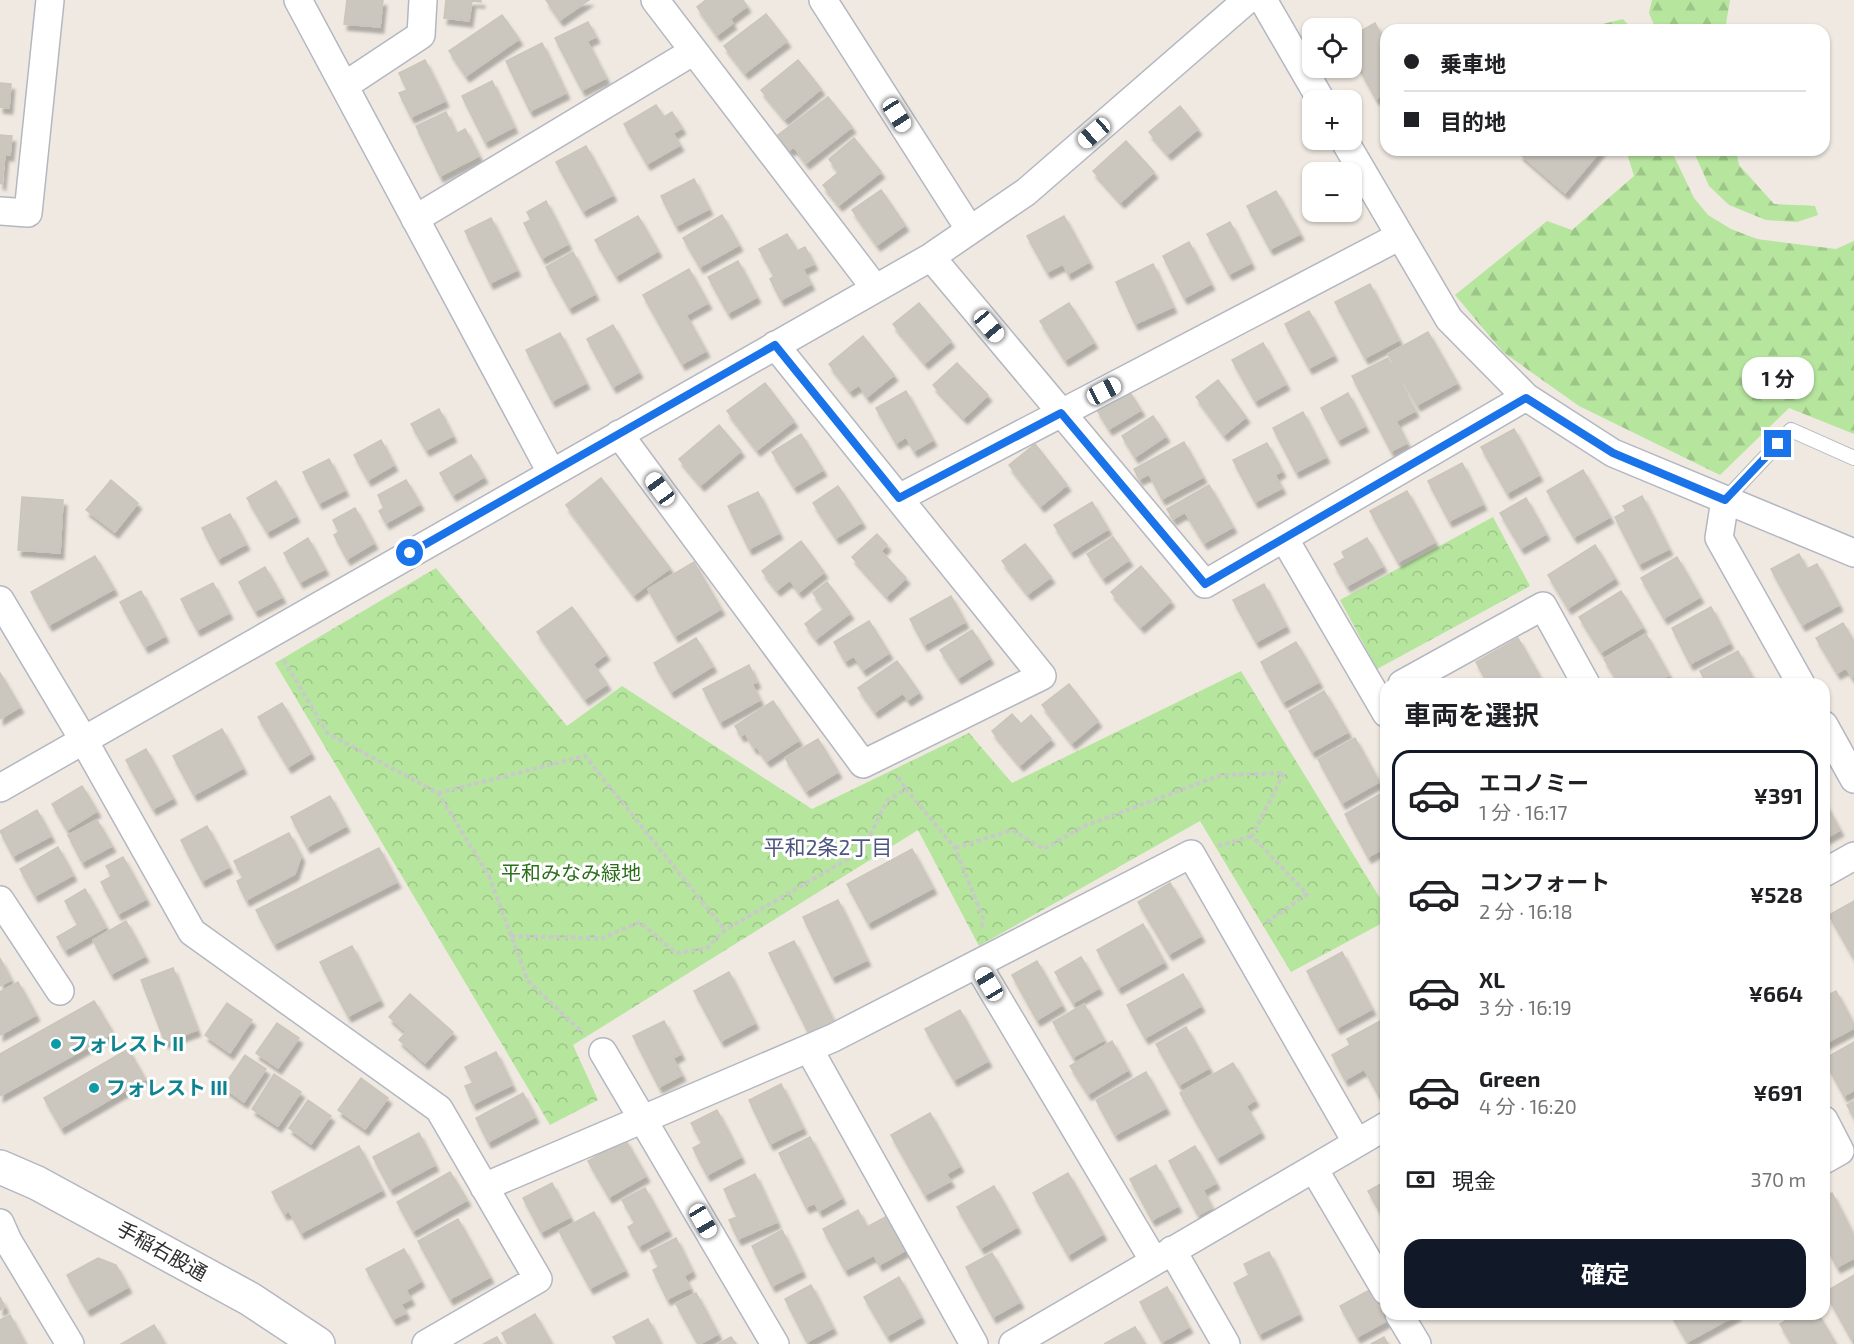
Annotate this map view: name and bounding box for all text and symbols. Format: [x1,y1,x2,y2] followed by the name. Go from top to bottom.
[1302,18,1362,222] map controls
[1302,18,1362,78] button: locate
[1440,50,1506,76] text: 乗車地
[1302,90,1362,150] button: +
[880,95,914,135] car
[1440,108,1506,134] text: 目的地
[1075,114,1113,152] car
[1302,162,1362,222] button: −
[971,306,1007,346] car
[1742,357,1814,399] callout: 1 分
[1762,366,1794,390] text: 1 分
[1084,375,1124,407] car
[1764,430,1791,457] route end
[642,469,678,509] car
[396,539,423,566] route start
[1404,698,1539,730] text: 車両を選択
[1407,768,1461,822] icon: car
[1479,769,1589,795] text: エコノミー
[1753,782,1803,808] text: ¥391
[1479,800,1567,824] text: 1 分 · 16:17
[764,834,892,859] district label: 平和2条2丁目
[501,860,641,884] park label: 平和みなみ緑地
[1407,867,1461,921] icon: car
[1479,868,1610,894] text: コンフォート
[1750,881,1803,907] text: ¥528
[1479,899,1573,923] text: 2 分 · 16:18
[972,964,1006,1004] car
[1407,966,1461,1020] icon: car
[1479,966,1505,992] text: XL
[1748,980,1803,1006] text: ¥664
[1479,995,1572,1019] text: 3 分 · 16:19
[68,1031,184,1055] place label: フォレスト II
[49,1037,63,1051] marker: フォレスト II
[1407,1065,1461,1119] icon: car
[1479,1065,1541,1091] text: Green
[106,1075,228,1099] place label: フォレスト III
[1753,1079,1803,1105] text: ¥691
[87,1081,101,1095] marker: フォレスト III
[1479,1094,1577,1118] text: 4 分 · 16:20
[1404,1163,1437,1196] icon: cash
[1452,1167,1496,1193] text: 現金
[1751,1167,1806,1191] text: 370 m
[686,1201,720,1241] car
[113,1215,212,1285] street label: 手稲右股通
[1404,1239,1806,1308] button: 確定

